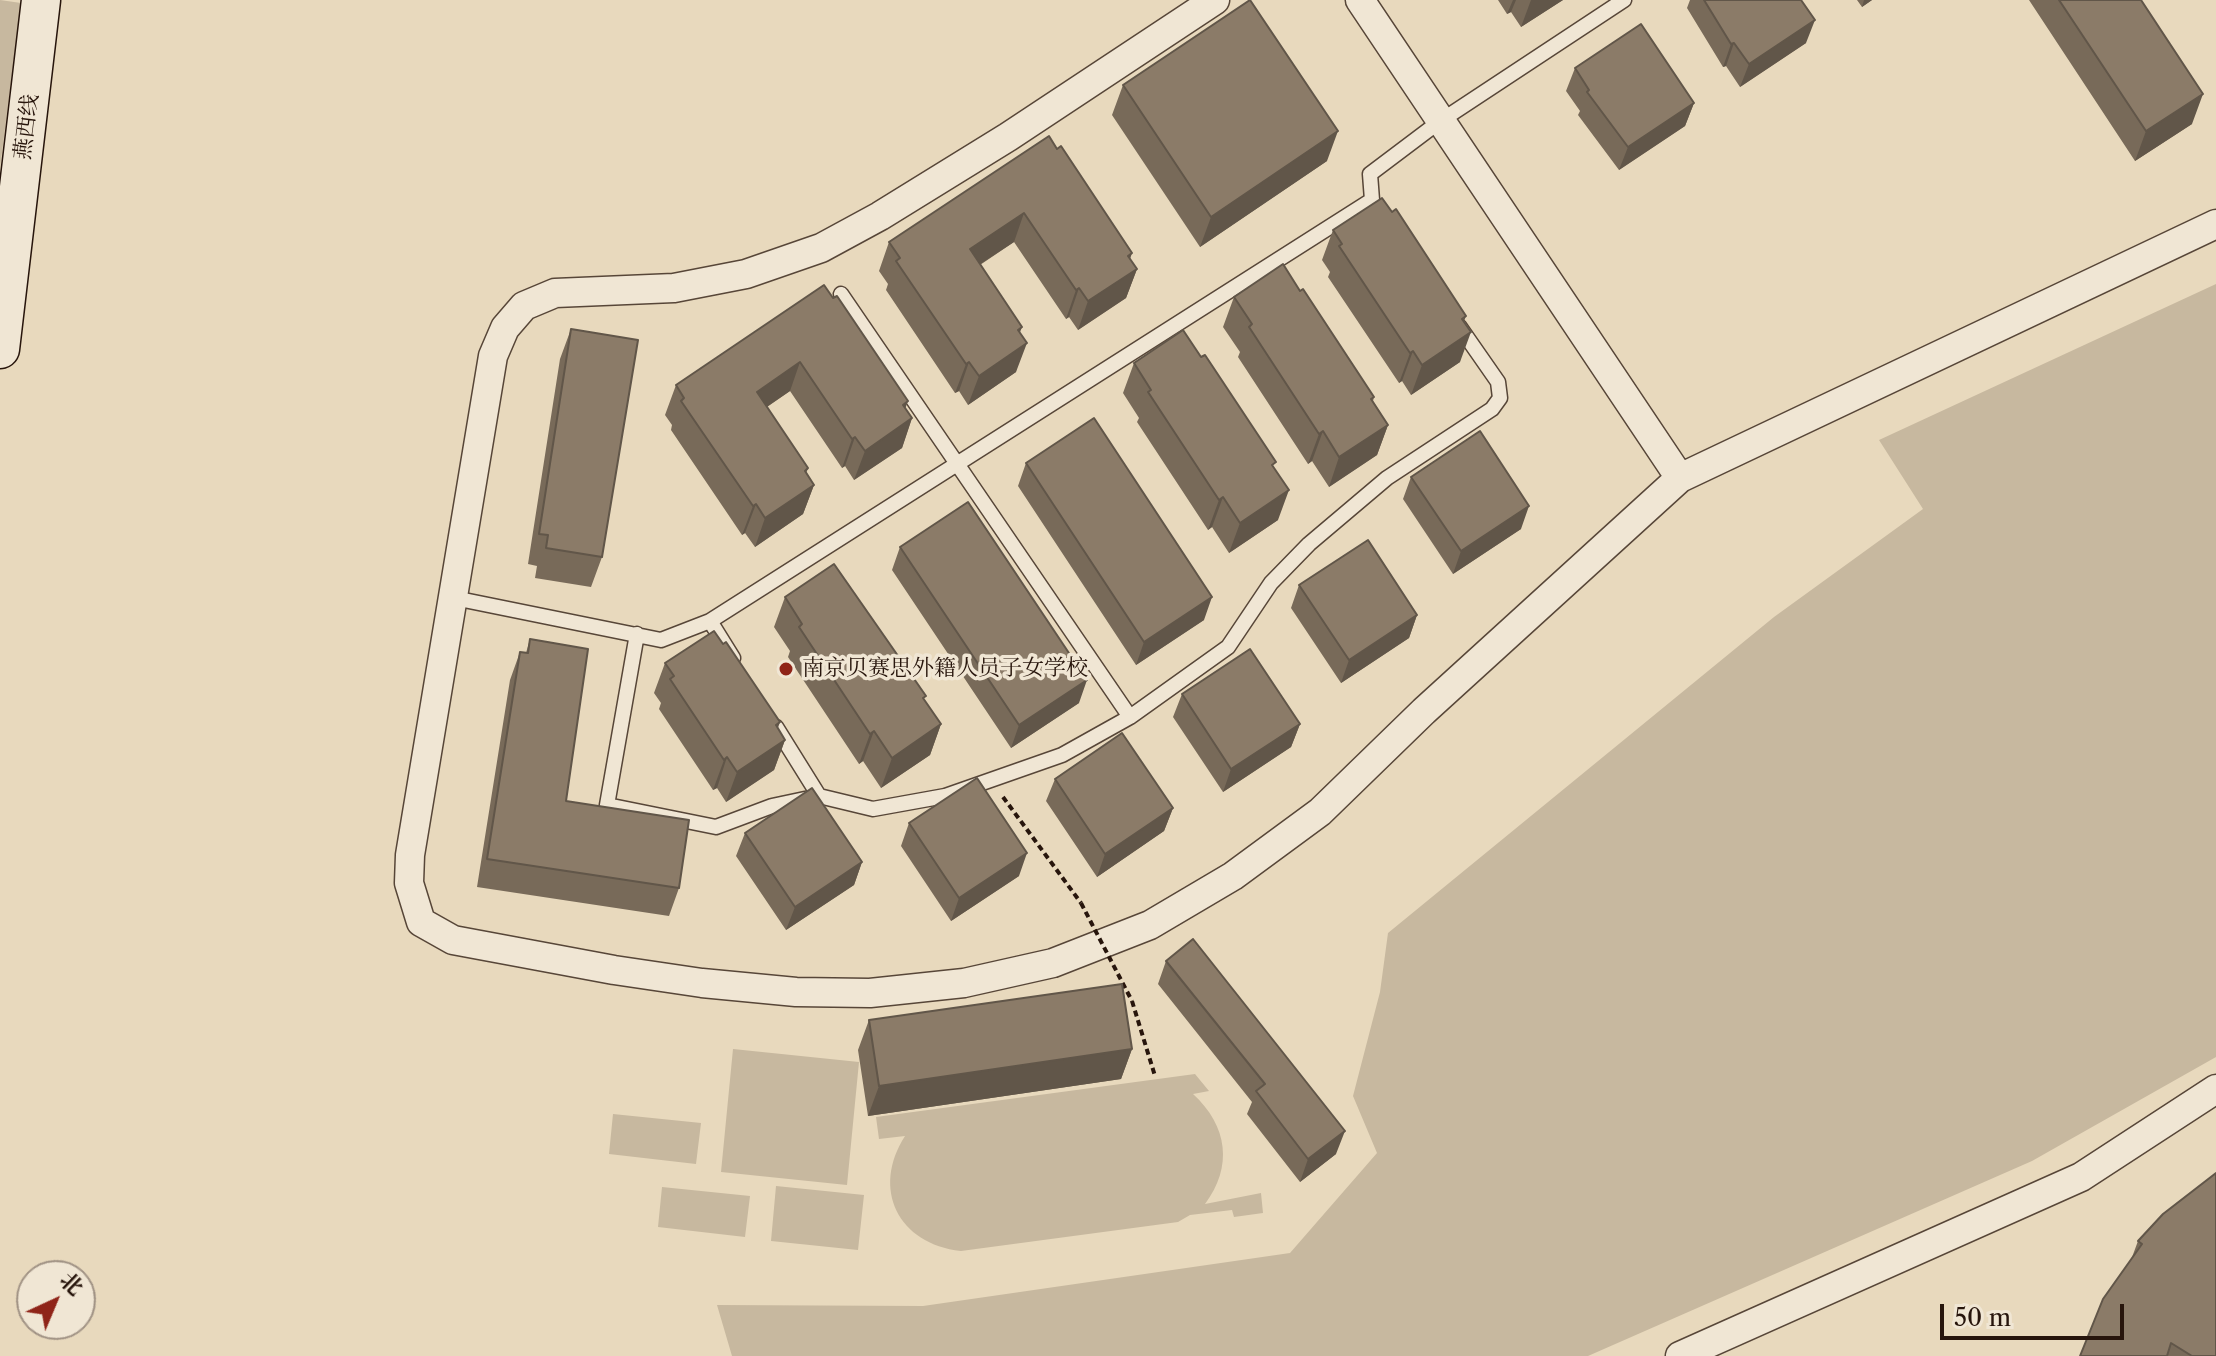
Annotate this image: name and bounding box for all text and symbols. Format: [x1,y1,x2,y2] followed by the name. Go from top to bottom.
[10,93,44,161] street label: 燕西线
[802,656,1088,682] place label: 南京贝赛思外籍人员子女学校
[777,660,795,678] marker: 南京贝赛思外籍人员子女学校
[16,1260,96,1340] north arrow
[54,1266,89,1301] text: 北
[1944,1288,2128,1338] scale bar
[1954,1303,2011,1332] text: 50 m

